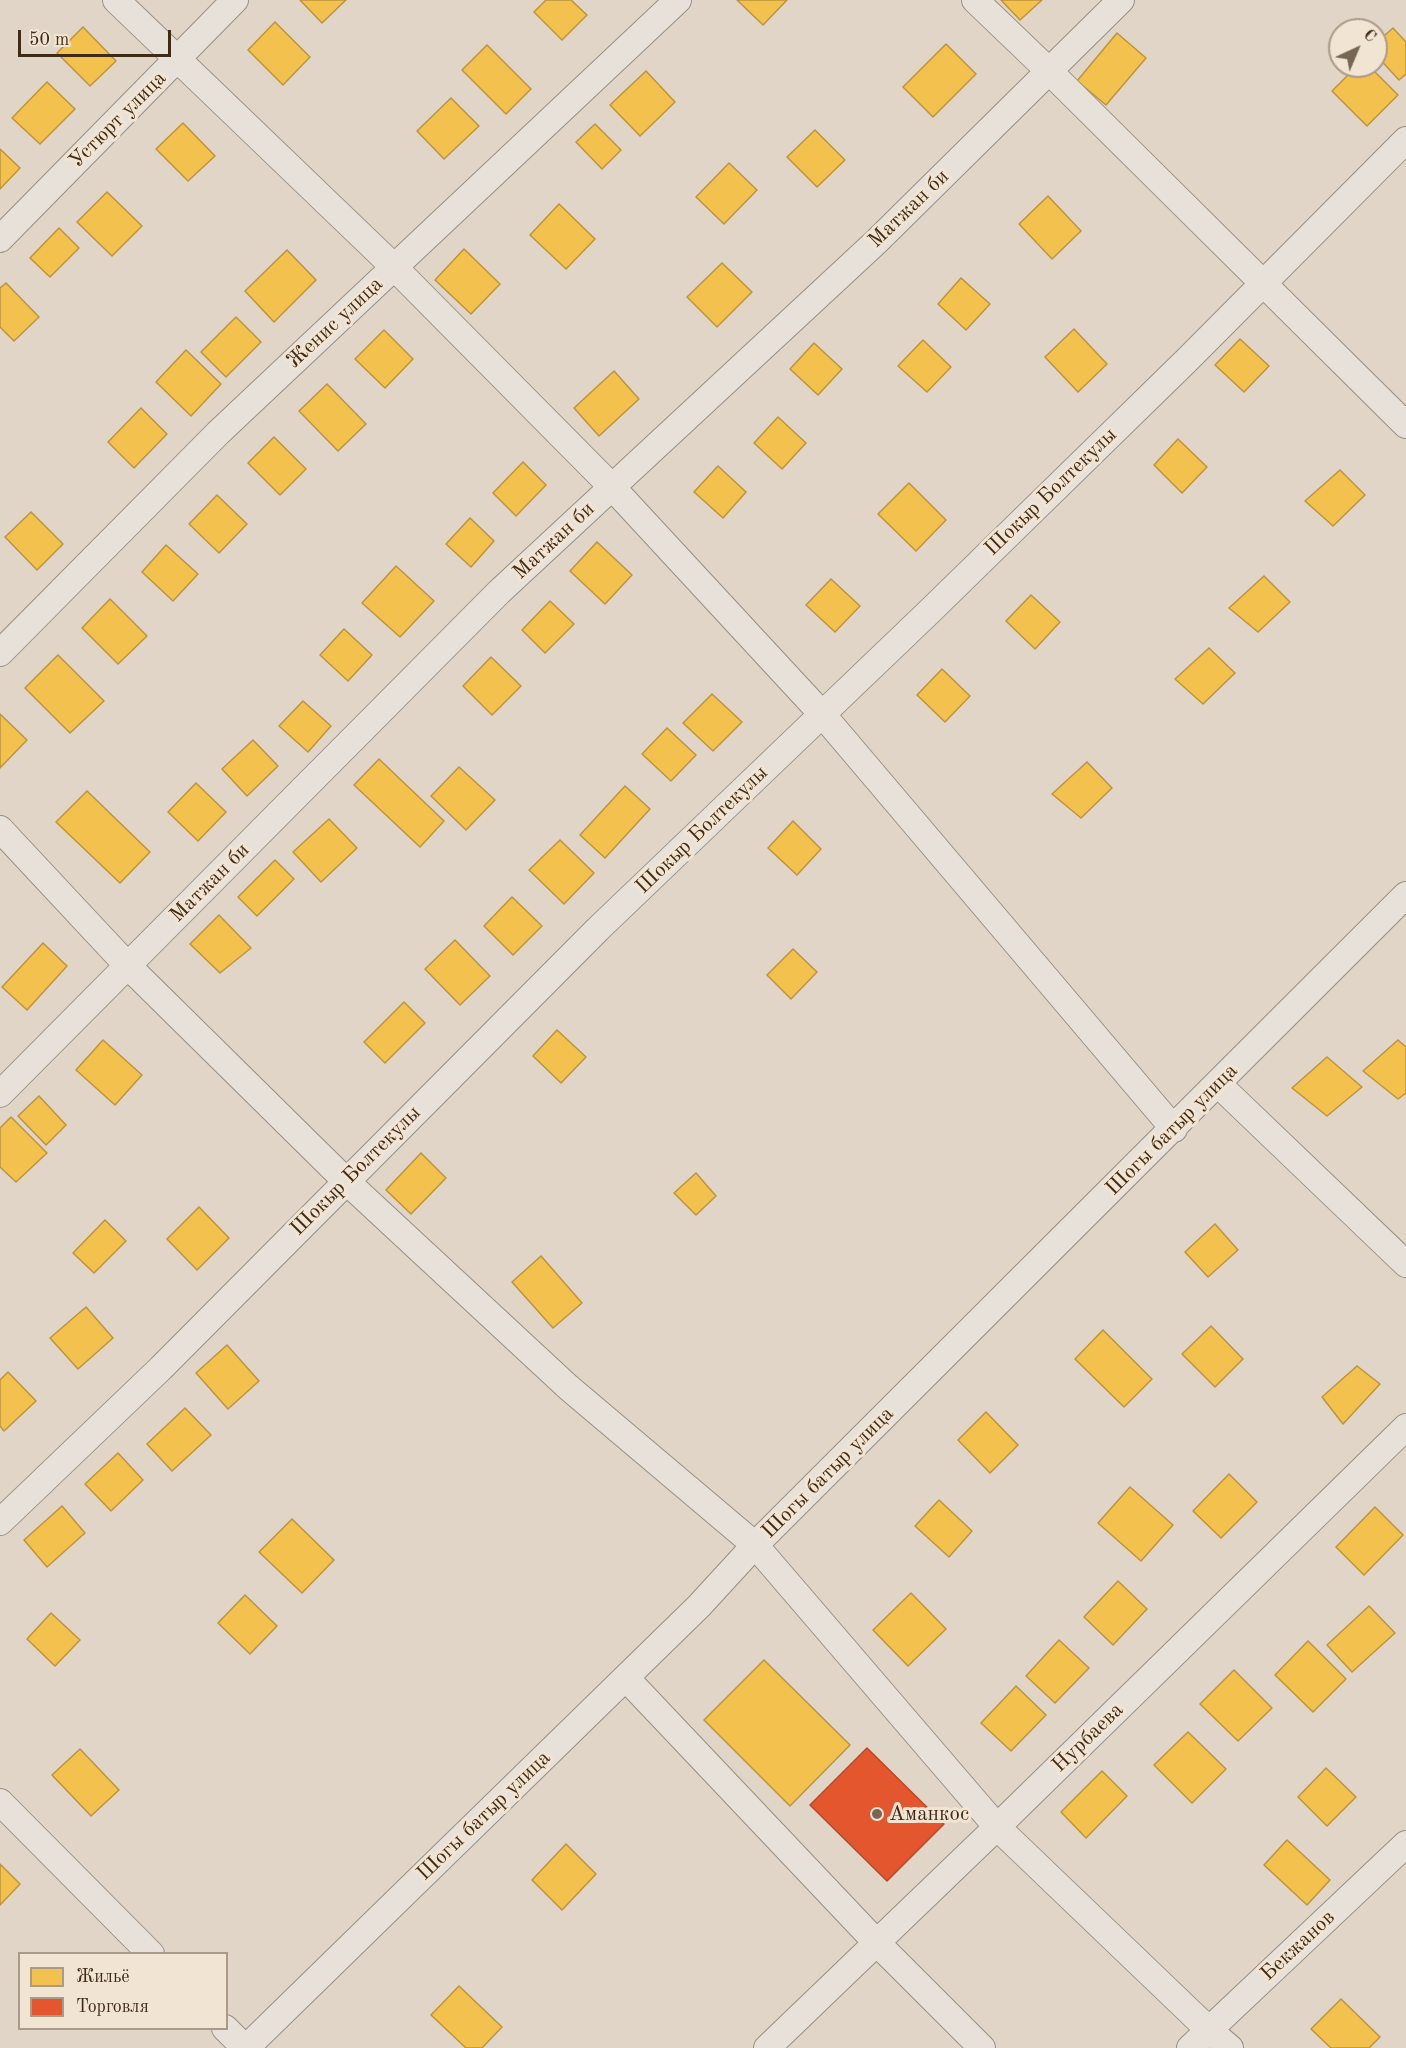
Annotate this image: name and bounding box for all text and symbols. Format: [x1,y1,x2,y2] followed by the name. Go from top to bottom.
[21,18,174,56] scale bar
[1328,18,1388,78] north arrow
[1360,27,1378,46] text: С
[29,31,69,49] text: 50 m
[64,66,172,174] street label: Устюрт улица
[863,164,955,254] street label: Матжан би
[282,272,388,374] street label: Женис улица
[980,422,1122,562] street label: Шокыр Болтекулы
[508,497,600,585] street label: Матжан би
[631,760,773,900] street label: Шокыр Болтекулы
[165,838,255,928] street label: Матжан би
[1101,1059,1243,1201] street label: Шогы батыр улица
[286,1101,426,1241] street label: Шокыр Болтекулы
[757,1402,899,1544] street label: Шогы батыр улица
[1047,1698,1129,1778] street label: Нурбаева
[412,1746,556,1886] street label: Шогы батыр улица
[889,1801,969,1827] place label: Аманкос
[870,1807,884,1821] marker: Аманкос
[1256,1905,1340,1987] street label: Бекжанов
[18,1952,228,2030] legend
[76,1968,130,1986] text: Жильё
[76,1998,149,2016] text: Торговля

